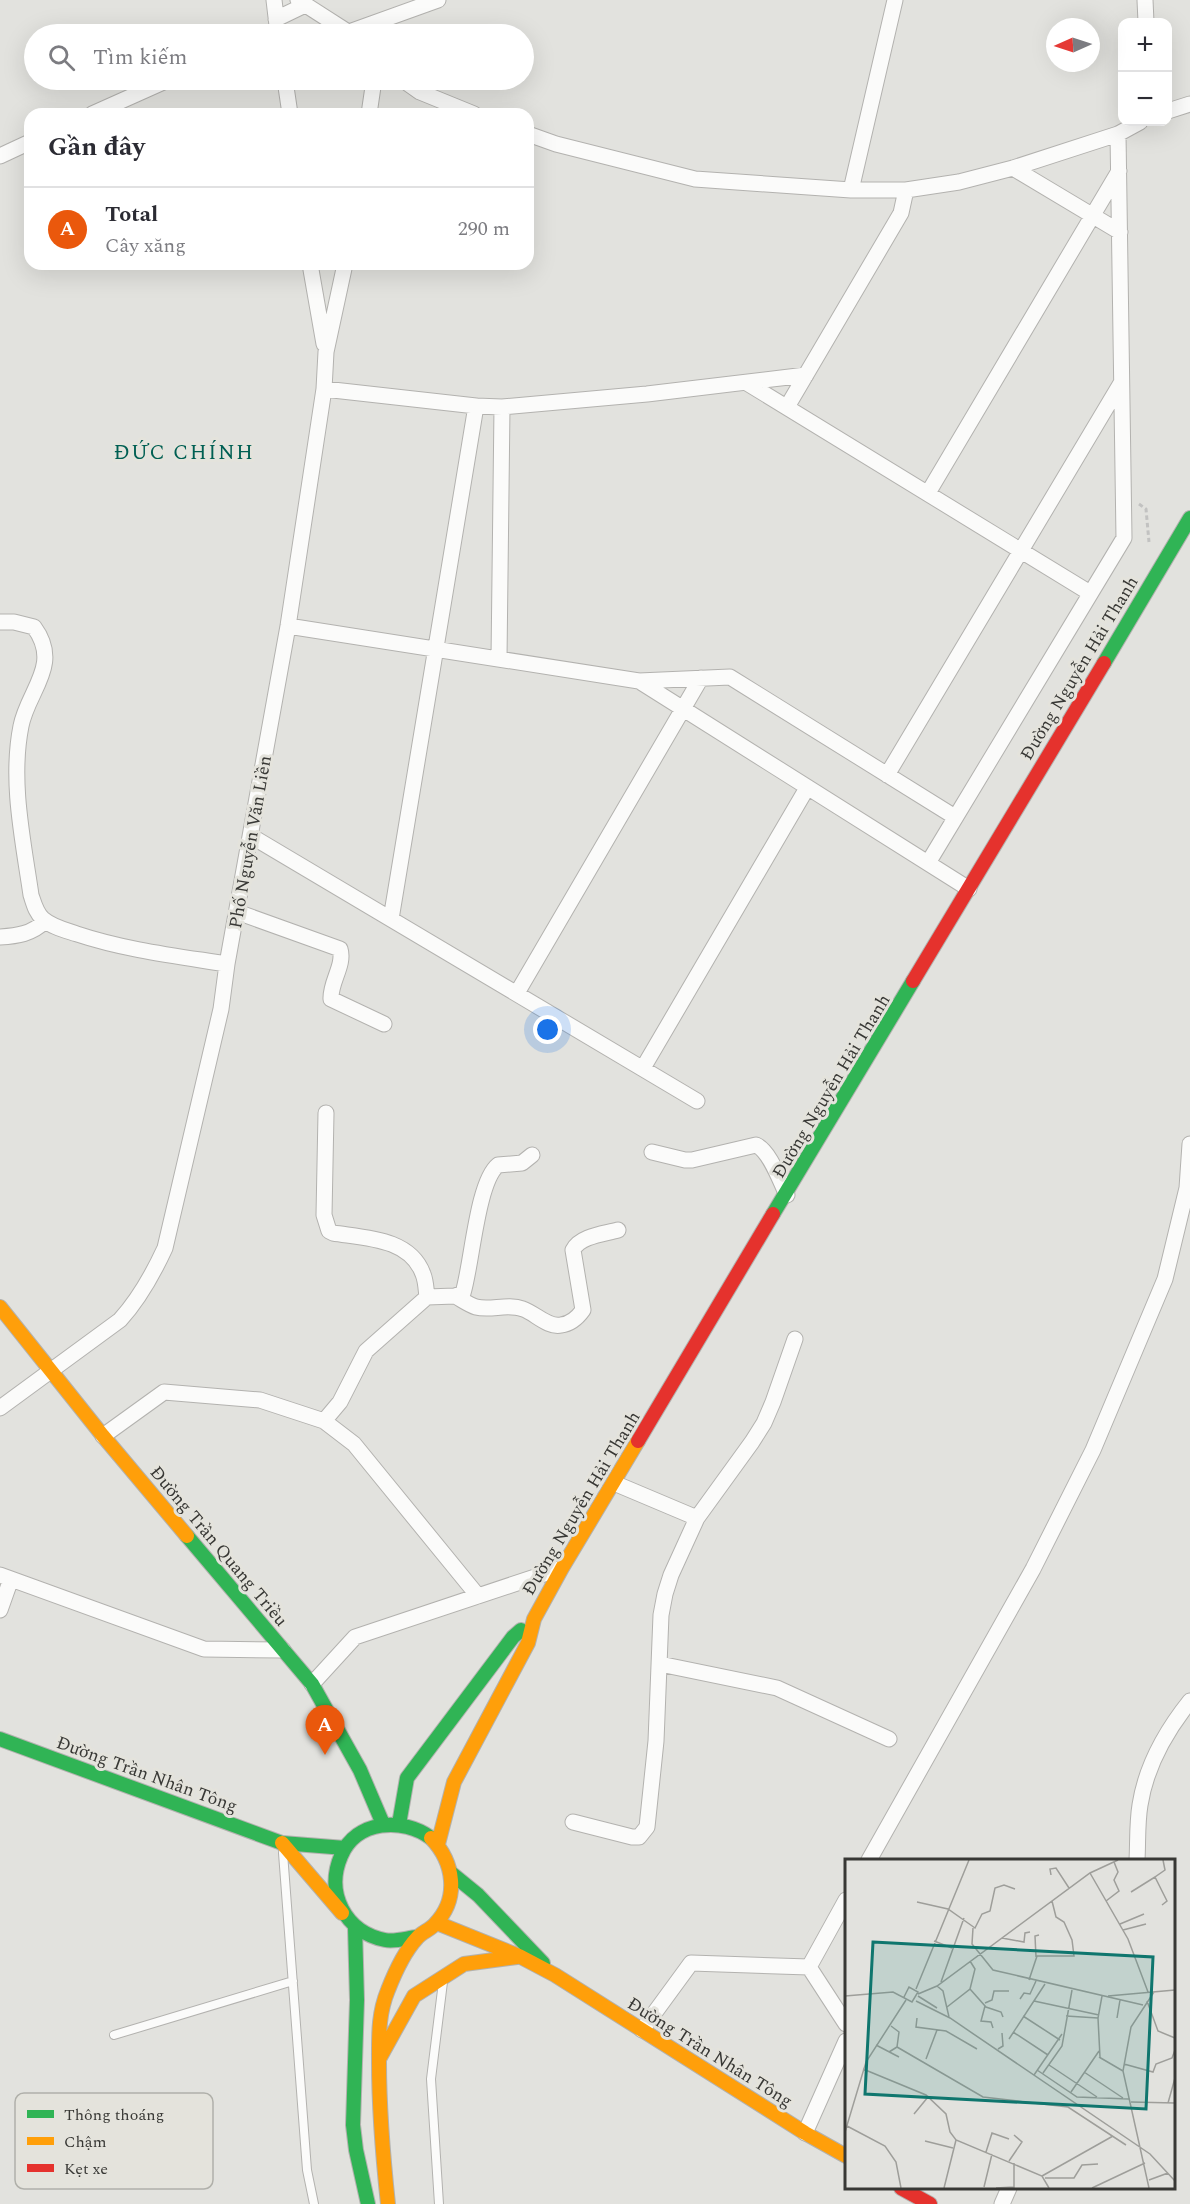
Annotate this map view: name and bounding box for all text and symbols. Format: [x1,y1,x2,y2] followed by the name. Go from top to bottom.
[1046,18,1100,72] north arrow
[1118,18,1172,126] map controls
[1118,18,1172,72] button: +
[24,24,534,90] search box
[45,41,78,74] icon: search
[93,41,187,74] text: Tìm kiếm
[1118,72,1172,126] button: −
[48,127,145,167] text: Gần đây
[105,198,158,231] text: Total
[60,214,75,244] text: A
[458,214,510,244] text: 290 m
[105,231,186,261] text: Cây xăng
[113,437,255,469] district label: ĐỨC CHÍNH
[1014,571,1145,766] street label: Đường Nguyễn Hải Thanh
[222,753,279,931] street label: Phố Nguyễn Văn Liền
[766,989,897,1184] street label: Đường Nguyễn Hải Thanh
[533,1015,562,1044] your location
[516,1406,647,1601] street label: Đường Nguyễn Hải Thanh
[143,1460,294,1633] street label: Đường Trần Quang Triều
[306,1706,344,1755] pin: A
[53,1729,241,1820] street label: Đường Trần Nhân Tông
[845,1859,1175,2189] inset map
[622,1990,798,2114] street label: Đường Trần Nhân Tông
[15,2093,213,2189] legend
[64,2103,164,2127] text: Thông thoáng
[64,2130,107,2154] text: Chậm
[64,2157,108,2181] text: Kẹt xe

